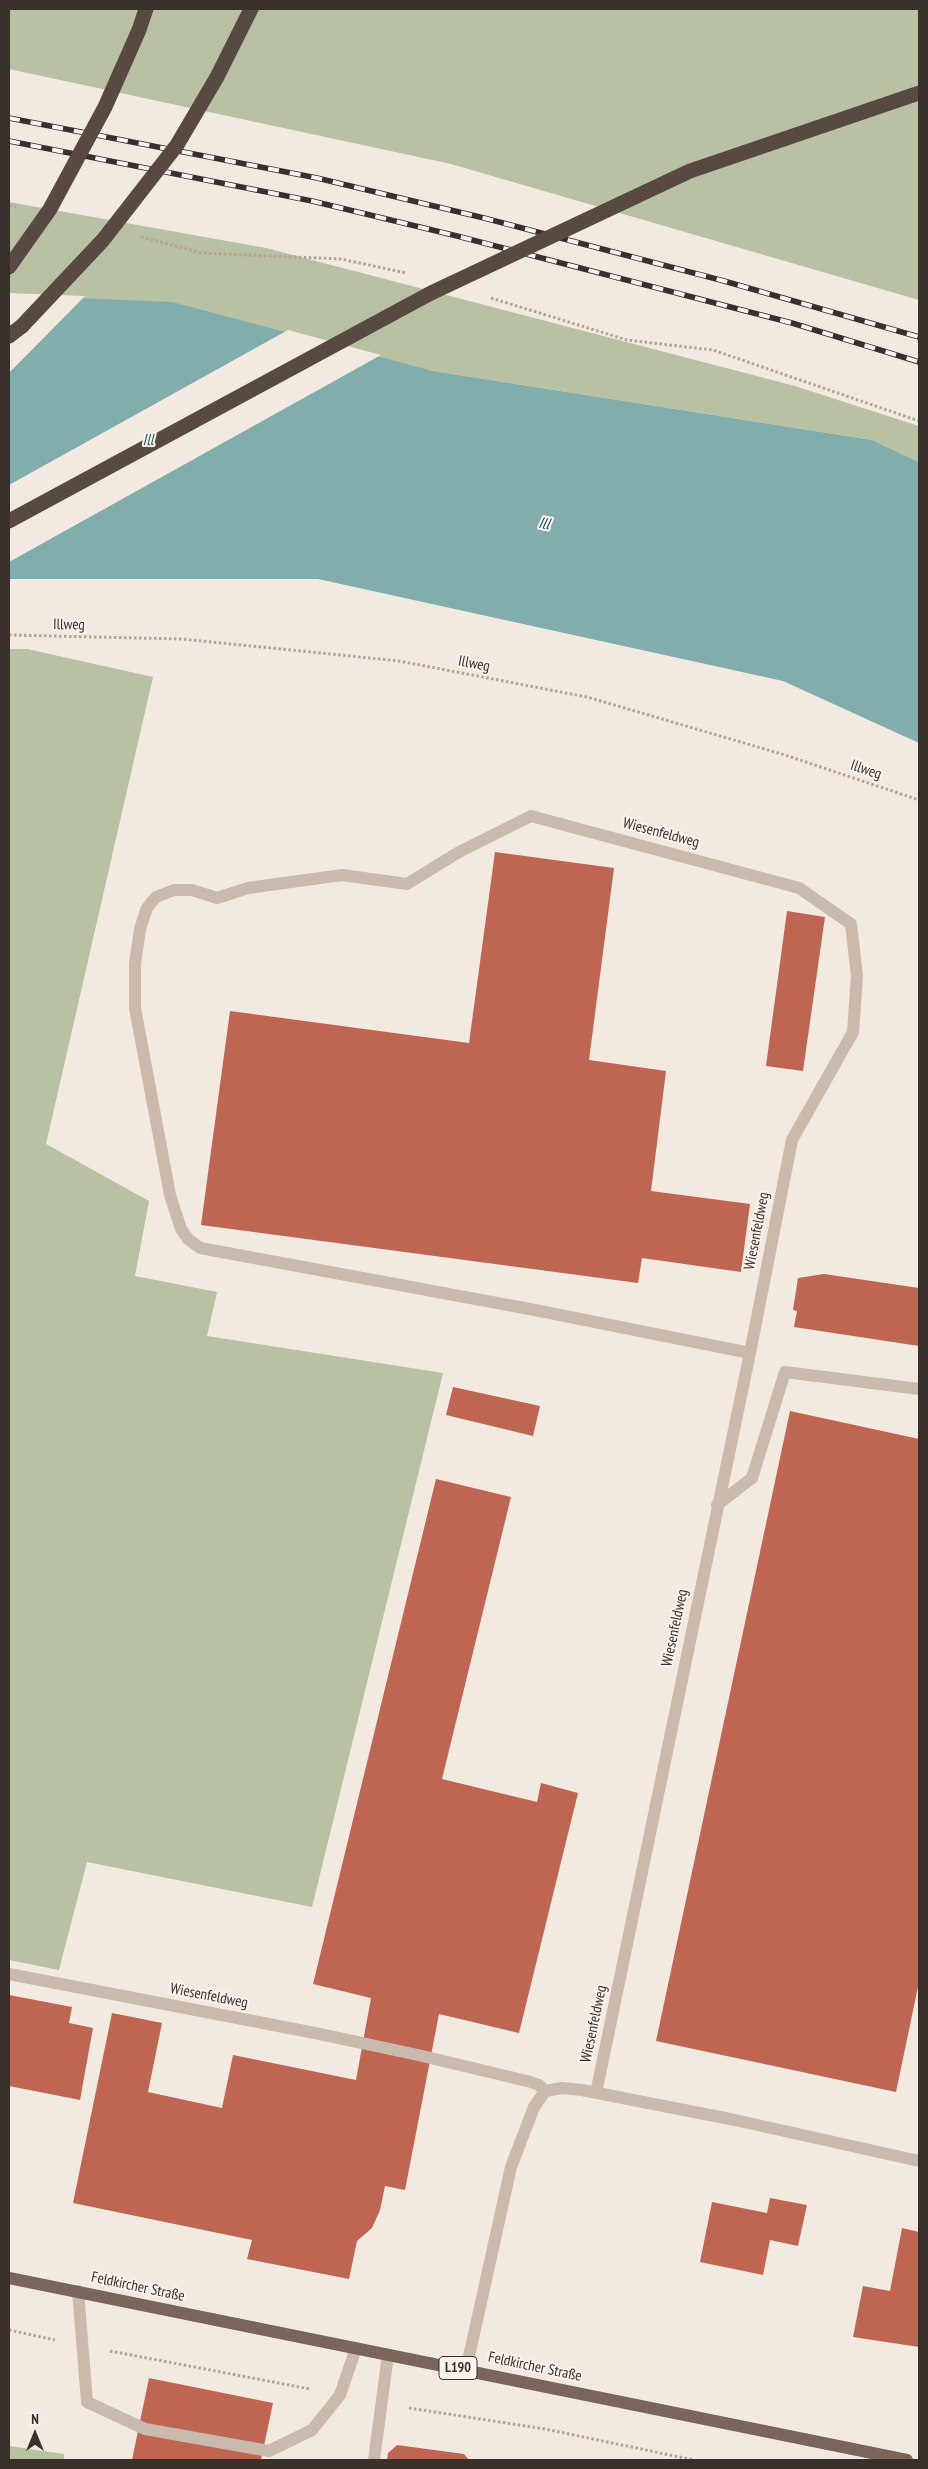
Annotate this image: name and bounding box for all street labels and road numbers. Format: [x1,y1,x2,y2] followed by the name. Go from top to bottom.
[53,616,85,634] street label: Illweg
[457,652,491,676] street label: Illweg
[848,756,884,784] street label: Illweg
[621,814,701,852] street label: Wiesenfeldweg
[741,1191,773,1271] street label: Wiesenfeldweg
[658,1588,692,1668] street label: Wiesenfeldweg
[169,1980,249,2012] street label: Wiesenfeldweg
[577,1984,611,2064] street label: Wiesenfeldweg
[90,2268,186,2306] street label: Feldkircher Straße
[487,2348,583,2386] street label: Feldkircher Straße
[439,2356,477,2380] road number: L190

